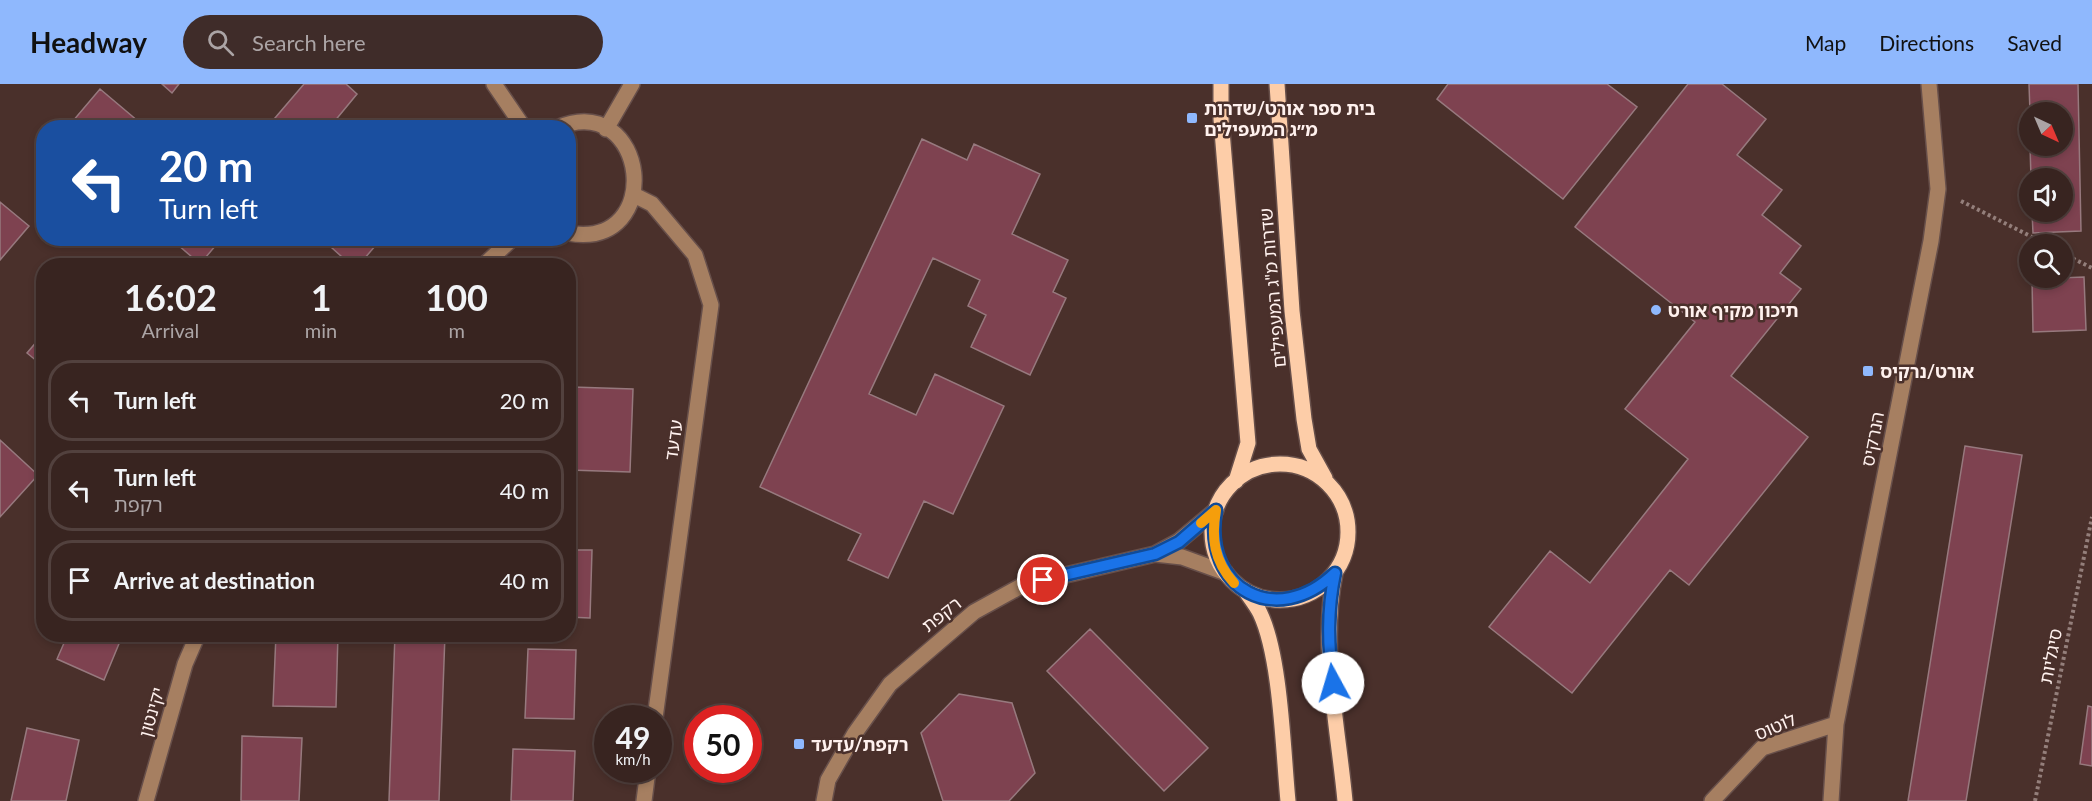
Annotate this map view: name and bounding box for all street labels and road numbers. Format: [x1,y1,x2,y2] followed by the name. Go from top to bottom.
[1254,207,1290,369] street label: שדרות מ"ג המעפילים
[1856,410,1888,468] street label: הנרקיס
[659,418,687,462] street label: עדעד
[917,592,965,636] street label: רקפת
[2034,627,2066,685] street label: סיגליות
[133,684,169,740] street label: יקינטון
[1751,708,1799,744] street label: לוטוס

